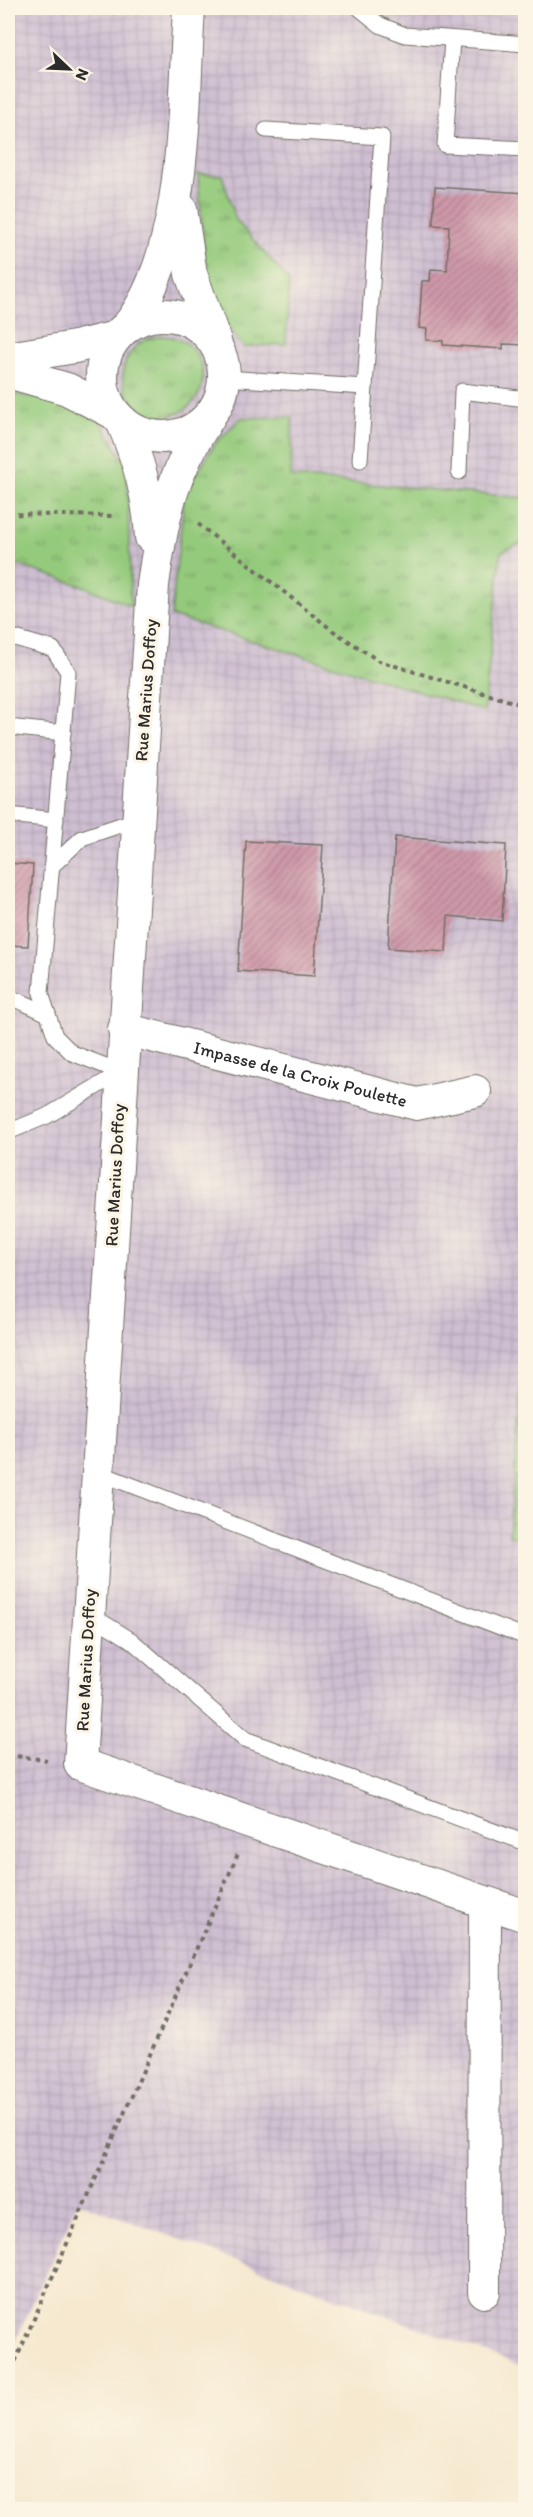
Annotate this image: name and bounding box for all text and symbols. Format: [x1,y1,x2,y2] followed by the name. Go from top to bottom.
[39,39,99,99] north arrow
[71,66,93,83] text: N
[130,618,162,762] street label: Rue Marius Doffoy
[191,1036,409,1112] street label: Impasse de la Croix Poulette
[100,1103,130,1247] street label: Rue Marius Doffoy
[71,1588,101,1732] street label: Rue Marius Doffoy

